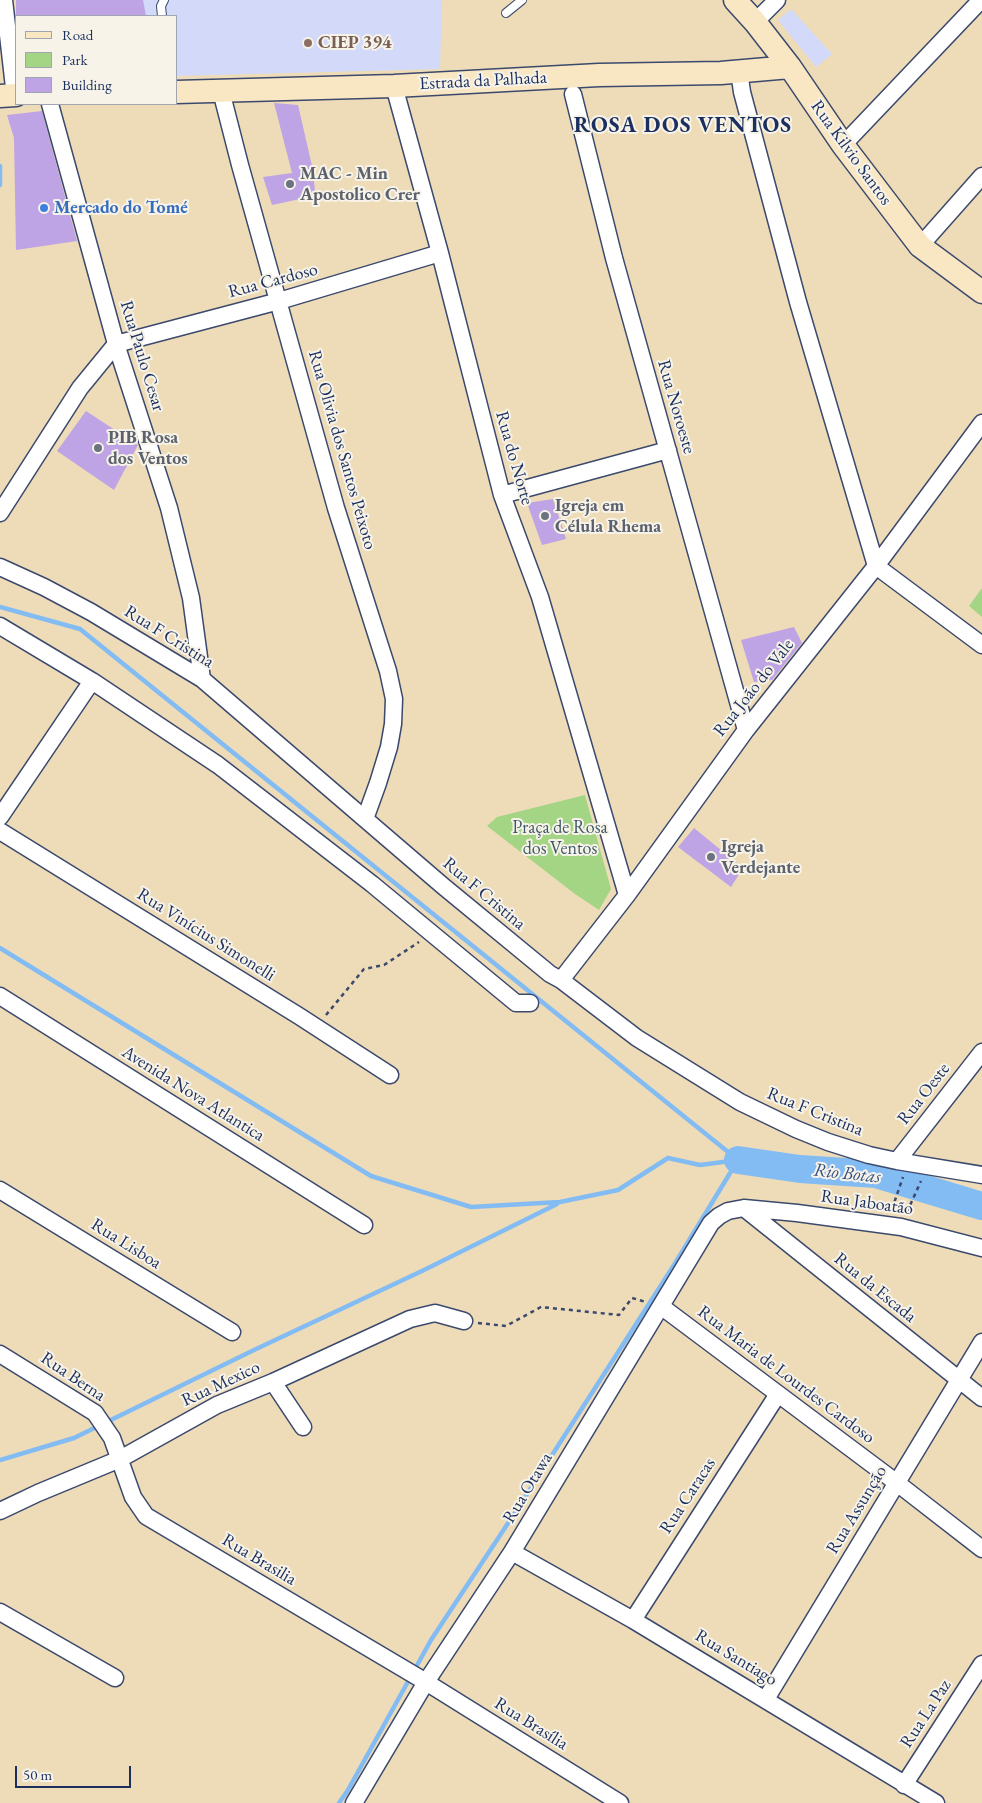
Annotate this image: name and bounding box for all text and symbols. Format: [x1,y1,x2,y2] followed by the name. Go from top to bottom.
[15,15,178,105] legend
[62,25,93,44] text: Road
[318,32,391,54] place label: CIEP 394
[302,37,314,49] marker: CIEP 394
[62,50,88,69] text: Park
[419,67,547,95] street label: Estrada da Palhada
[62,75,112,94] text: Building
[806,96,896,210] street label: Rua Kilvio Santos
[572,113,794,139] district label: ROSA DOS VENTOS
[300,163,420,205] place label: MAC - Min Apostolico Crer
[284,178,296,190] marker: MAC - Min Apostolico Crer
[54,197,188,219] place label: Mercado do Tomé
[38,202,50,214] marker: Mercado do Tomé
[226,259,320,303] street label: Rua Cardoso
[115,298,169,414] street label: Rua Paulo Cesar
[303,348,381,552] street label: Rua Olivia dos Santos Peixoto
[652,358,700,456] street label: Rua Noroeste
[490,409,538,507] street label: Rua do Norte
[108,427,188,469] place label: PIB Rosa dos Ventos
[92,442,104,454] marker: PIB Rosa dos Ventos
[555,495,661,538] place label: Igreja em Célula Rhema
[539,510,551,522] marker: Igreja em Célula Rhema
[120,601,218,673] street label: Rua F Cristina
[709,635,799,741] street label: Rua João do Vale
[512,817,608,860] park label: Praça de Rosa dos Ventos
[721,836,800,879] place label: Igreja Verdejante
[705,851,717,863] marker: Igreja Verdejante
[438,853,530,935] street label: Rua F Cristina
[133,884,279,986] street label: Rua Vinícius Simonelli
[118,1041,268,1147] street label: Avenida Nova Atlantica
[893,1059,955,1129] street label: Rua Oeste
[764,1083,866,1141] street label: Rua F Cristina
[812,1159,882,1189] water label: Rio Botas
[819,1186,915,1220] street label: Rua Jaboatão
[87,1214,165,1274] street label: Rua Lisboa
[830,1248,920,1328] street label: Rua da Escada
[693,1301,879,1449] street label: Rua Maria de Lourdes Cardoso
[37,1348,109,1406] street label: Rua Berna
[178,1357,264,1411] street label: Rua Mexico
[499,1449,557,1527] street label: Rua Otawa
[655,1454,721,1538] street label: Rua Caracas
[822,1462,892,1558] street label: Rua Assunção
[218,1529,300,1591] street label: Rua Brasilia
[691,1625,781,1691] street label: Rua Santiago
[896,1676,956,1752] street label: Rua La Paz
[490,1693,572,1755] street label: Rua Brasília
[18,1756,134,1788] scale bar
[23,1765,52,1784] text: 50 m

